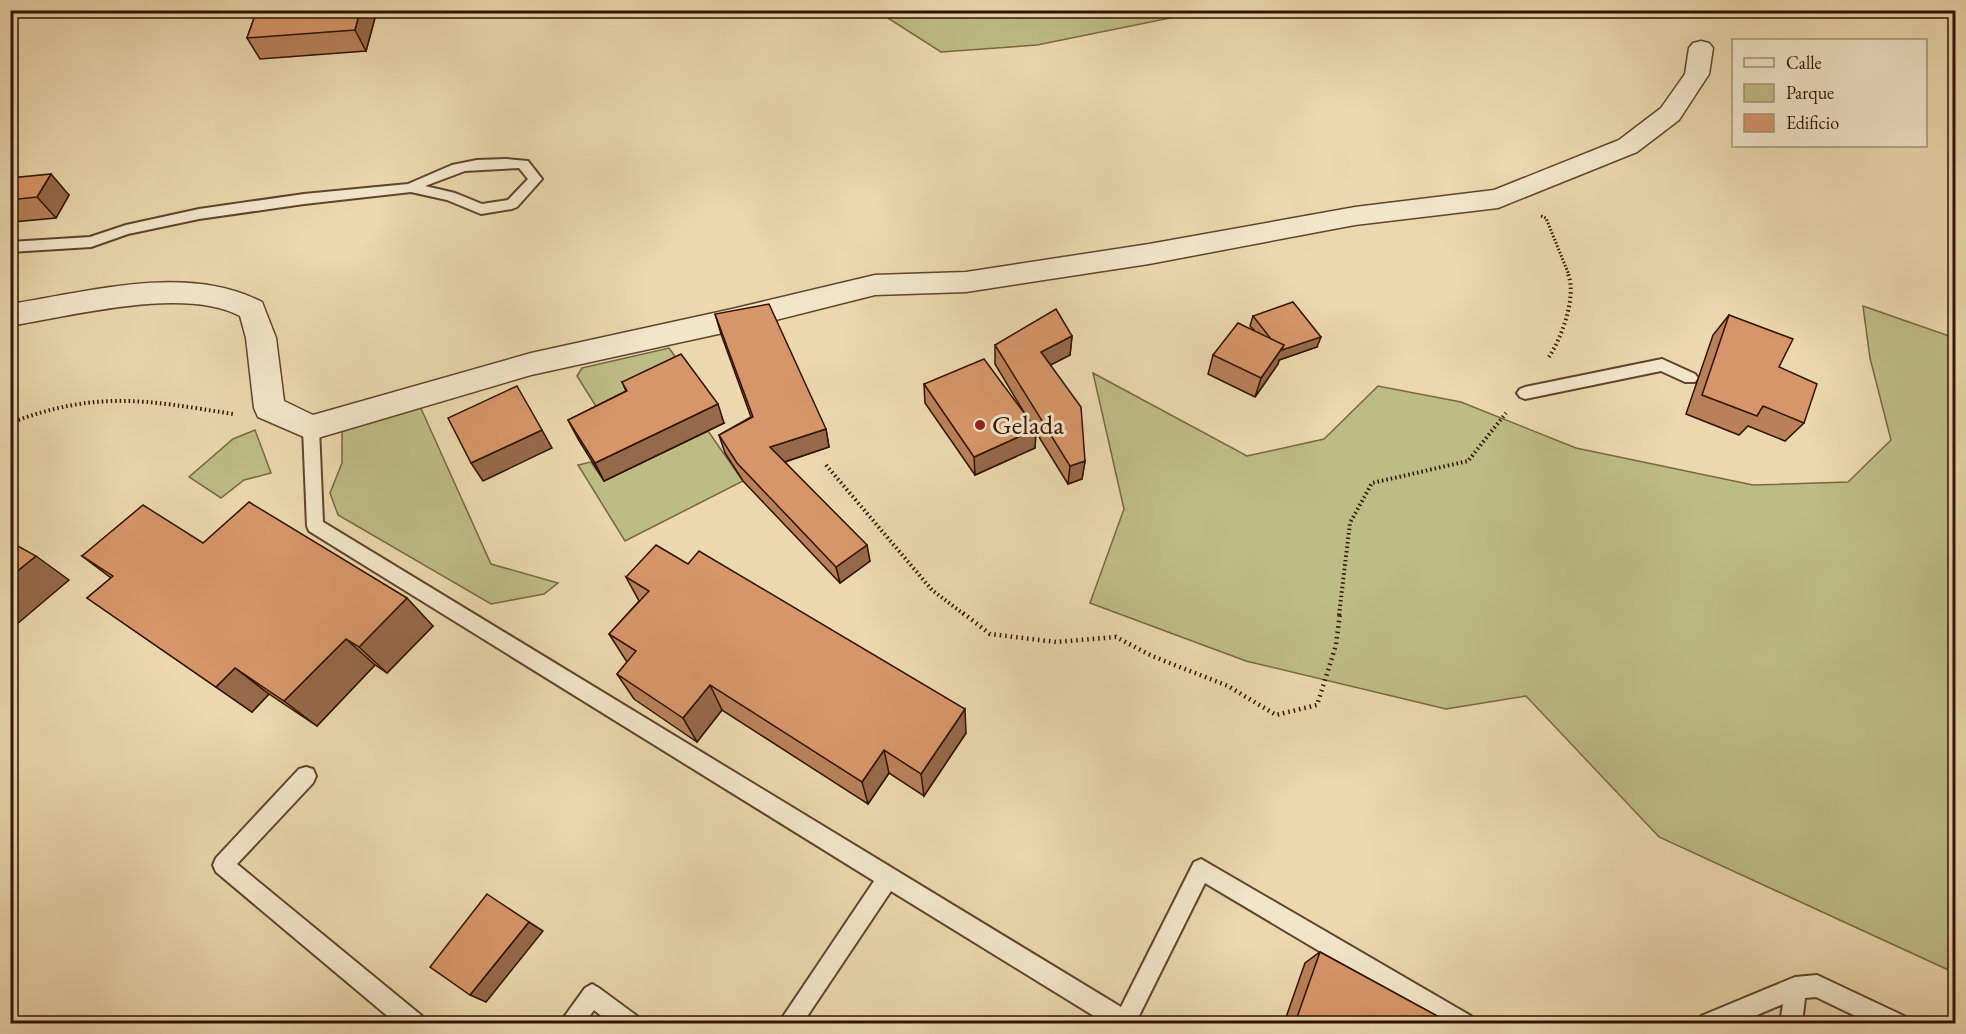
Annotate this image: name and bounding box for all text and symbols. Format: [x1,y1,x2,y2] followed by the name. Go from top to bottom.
[1732,39,1927,147] legend
[1786,51,1822,74] text: Calle
[1786,81,1834,104] text: Parque
[1786,111,1839,134] text: Edificio
[992,407,1064,442] place label: Gelada
[973,418,987,432] marker: Gelada

